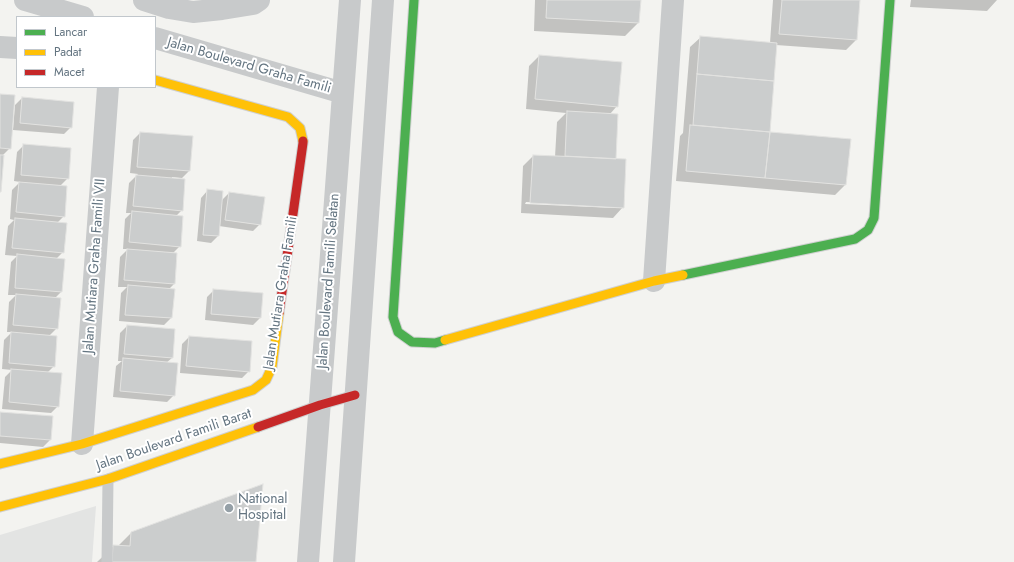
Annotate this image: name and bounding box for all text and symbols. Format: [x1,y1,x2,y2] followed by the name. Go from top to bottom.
[16,16,156,88] legend
[54,23,87,41] text: Lancar
[165,35,333,97] street label: Jalan Boulevard Graha Famili
[54,43,81,61] text: Padat
[54,63,84,81] text: Macet
[81,178,109,354] street label: Jalan Mutiara Graha Famili VII
[314,193,344,369] street label: Jalan Boulevard Famili Selatan
[261,215,301,371] street label: Jalan Mutiara Graha Famili
[94,406,254,474] street label: Jalan Boulevard Famili Barat
[238,492,288,524] place label: National Hospital
[223,502,235,514] marker: National Hospital

